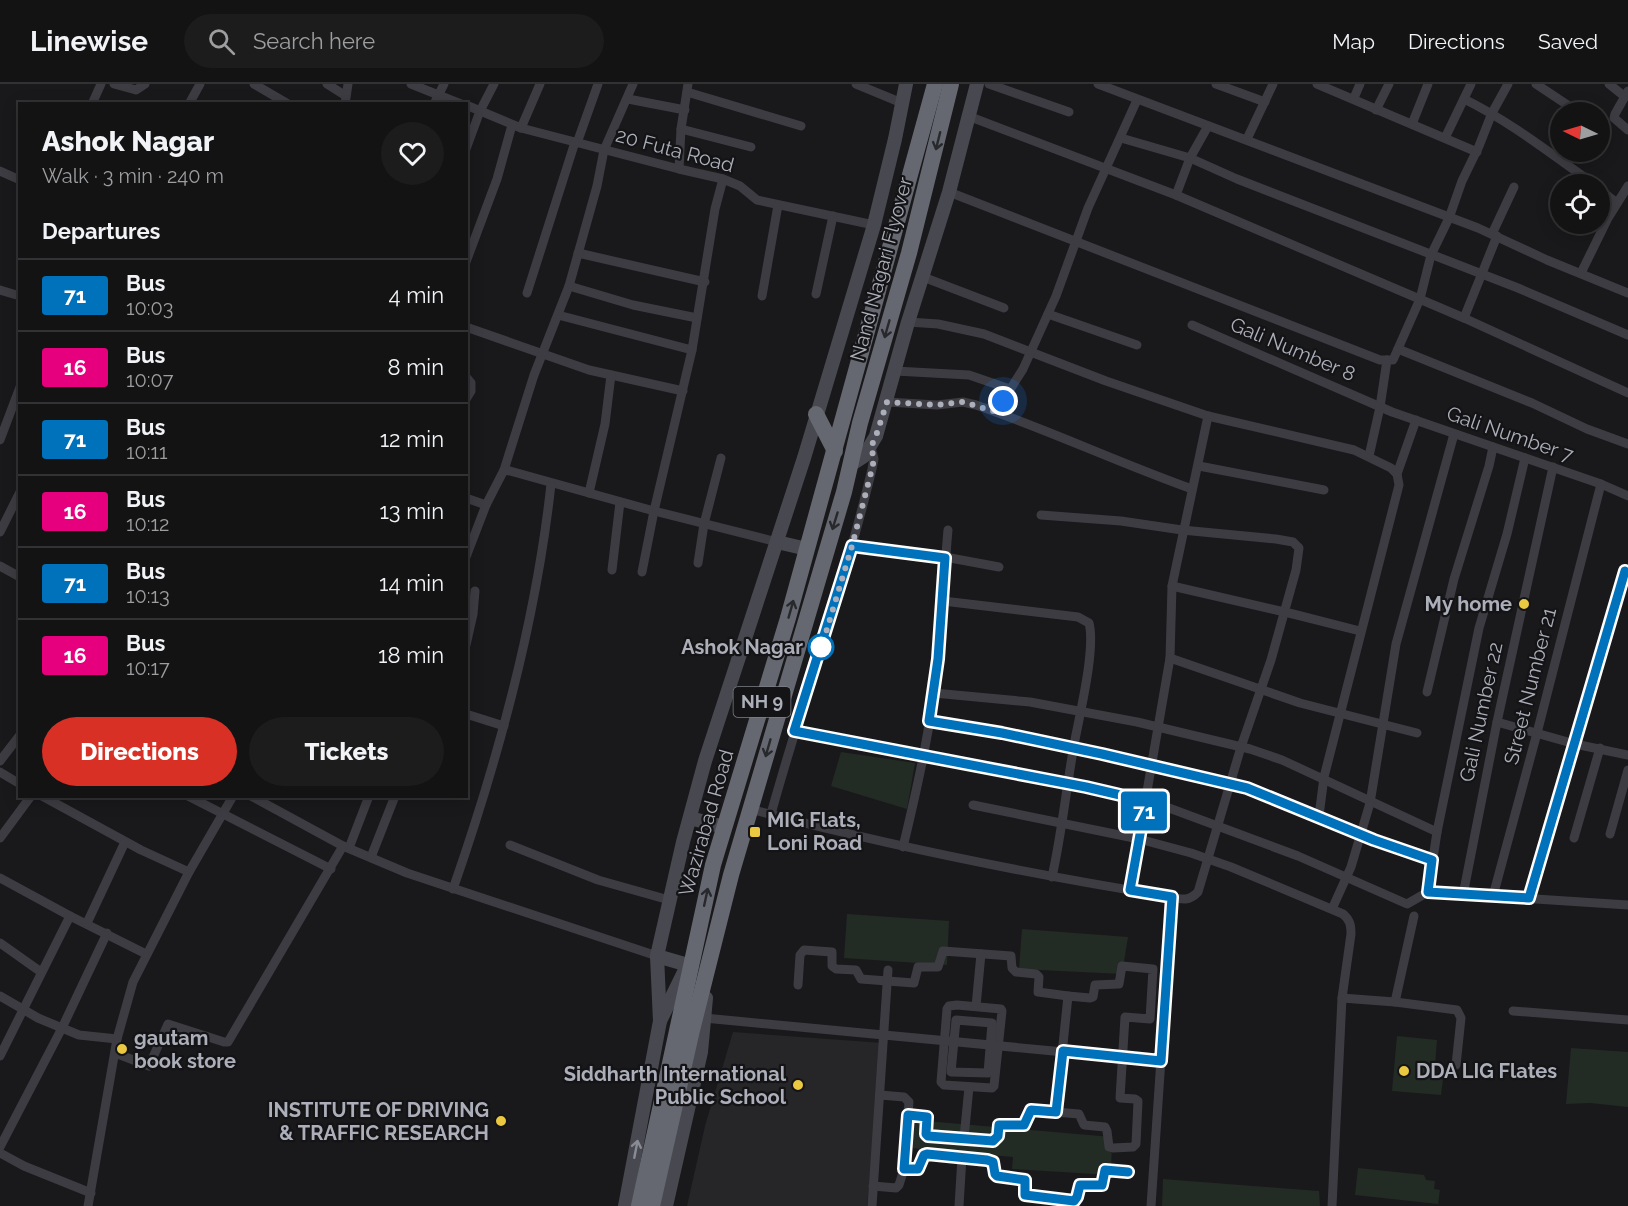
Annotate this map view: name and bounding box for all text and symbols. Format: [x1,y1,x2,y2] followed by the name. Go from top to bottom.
[184,14,604,68] search box
[30,25,148,58] text: Linewise
[205,25,238,58] icon: search
[253,28,375,54] text: Search here
[1332,29,1375,54] text: Map
[1408,29,1505,54] text: Directions
[1538,29,1598,54] text: Saved
[1550,102,1610,162] north arrow
[1550,102,1610,234] map controls
[381,122,444,185] button: heart
[613,123,737,177] street label: 20 Futa Road
[42,125,214,158] text: Ashok Nagar
[931,131,943,150] one-way arrow
[42,164,224,188] text: Walk · 3 min · 240 m
[845,174,917,364] street label: Nand Nagari Flyover
[1550,174,1610,234] button: locate
[42,218,160,244] text: Departures
[126,270,165,296] text: Bus
[389,282,444,308] text: 4 min
[64,283,86,308] text: 71
[126,296,173,320] text: 10:03
[1227,312,1359,386] street label: Gali Number 8
[881,319,892,338] one-way arrow
[126,342,165,368] text: Bus
[388,354,444,380] text: 8 min
[63,355,87,380] text: 16
[126,368,173,392] text: 10:07
[988,386,1018,416] your location
[1444,401,1577,467] street label: Gali Number 7
[126,414,165,440] text: Bus
[380,426,444,452] text: 12 min
[64,427,86,452] text: 71
[126,440,168,464] text: 10:11
[126,486,165,512] text: Bus
[379,498,444,524] text: 13 min
[63,499,87,524] text: 16
[829,511,840,530] one-way arrow
[126,512,170,536] text: 10:12
[126,558,165,584] text: Bus
[379,570,444,596] text: 14 min
[64,571,86,596] text: 71
[126,584,170,608] text: 10:13
[1425,592,1512,616] place label: My home
[1517,597,1531,611] marker: My home
[785,600,797,619] one-way arrow
[1499,605,1561,767] street label: Street Number 21
[126,630,165,656] text: Bus
[808,634,834,660] marker: Ashok Nagar
[681,635,803,659] place label: Ashok Nagar
[1454,640,1508,784] street label: Gali Number 22
[378,642,444,668] text: 18 min
[63,643,87,668] text: 16
[126,656,170,680] text: 10:17
[734,687,790,717] road number: NH 9
[42,717,237,786] button: Directions
[249,717,444,786] button: Tickets
[762,739,773,758] one-way arrow
[674,747,738,899] street label: Wazirabad Road
[1117,792,1171,830] line badge: 71
[1133,799,1155,824] text: 71
[767,808,862,855] place label: MIG Flats, Loni Road
[748,825,762,839] marker: MIG Flats, Loni Road
[701,887,712,907] one-way arrow
[134,1026,236,1073] place label: gautam book store
[115,1042,129,1056] marker: gautam book store
[1416,1059,1557,1083] place label: DDA LIG Flates
[564,1062,787,1109] place label: Siddharth International Public School
[1397,1064,1411,1078] marker: DDA LIG Flates
[791,1078,805,1092] marker: Siddharth International Public School
[268,1098,489,1145] place label: INSTITUTE OF DRIVING & TRAFFIC RESEARCH
[494,1114,508,1128] marker: INSTITUTE OF DRIVING & TRAFFIC RESEARCH
[631,1139,642,1159] one-way arrow

